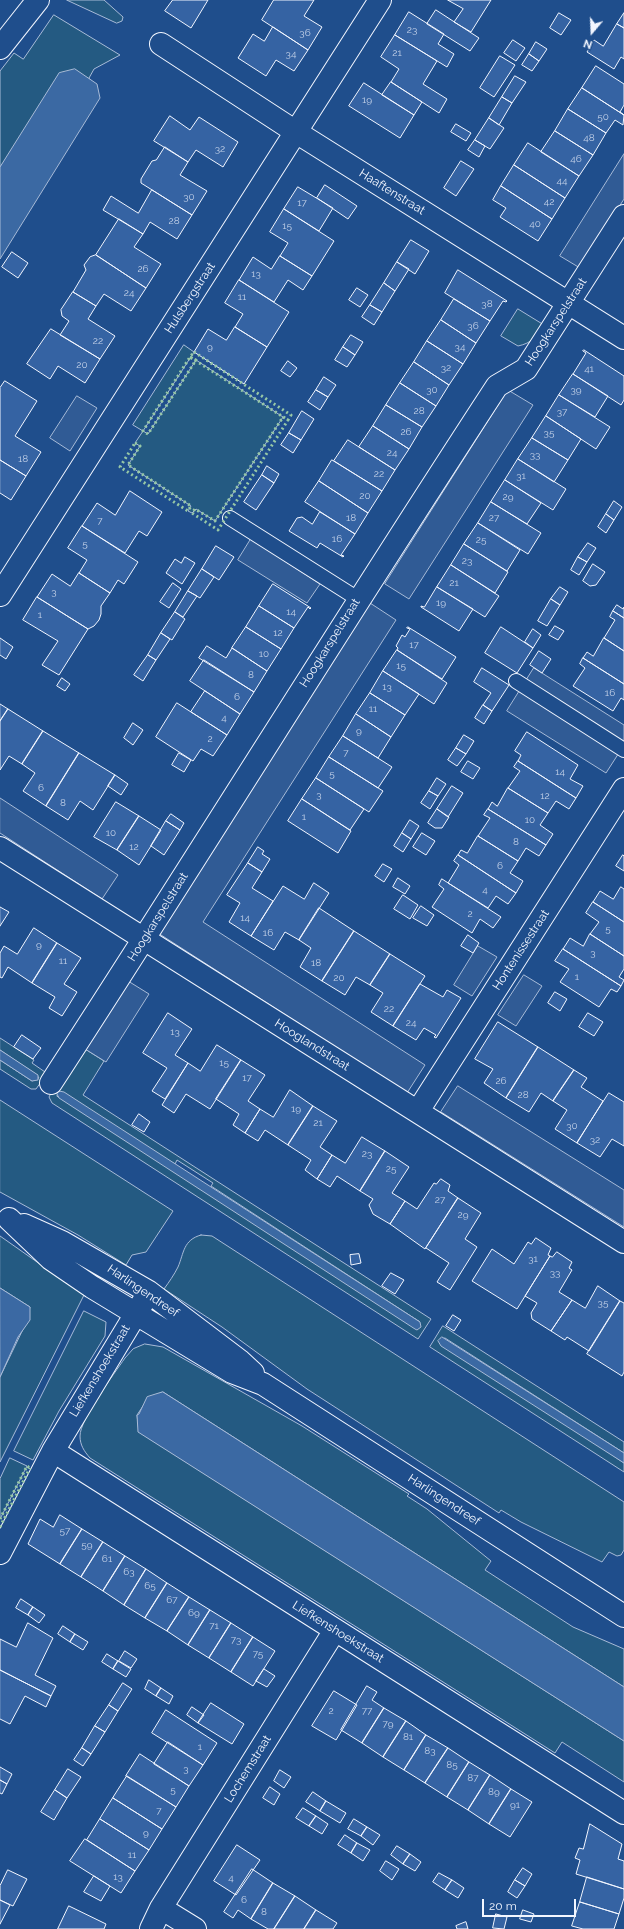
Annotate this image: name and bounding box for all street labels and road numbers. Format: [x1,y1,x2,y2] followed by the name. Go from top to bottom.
[356,166,428,218] street label: Haaftenstraat
[162,260,218,336] street label: Hulsbergstraat
[522,275,590,369] street label: Hoogkarspelstraat
[297,596,363,690] street label: Hoogkarspelstraat
[125,870,191,964] street label: Hoogkarspelstraat
[490,907,552,993] street label: Hontenissestraat
[272,1016,352,1074] street label: Hooglandstraat
[104,1262,182,1320] street label: Harlingendreef
[67,1322,133,1420] street label: Liefkenshoekstraat
[405,1471,483,1529] street label: Harlingendreef
[290,1598,386,1666] street label: Liefkenshoekstraat
[222,1733,274,1805] street label: Lochemstraat

